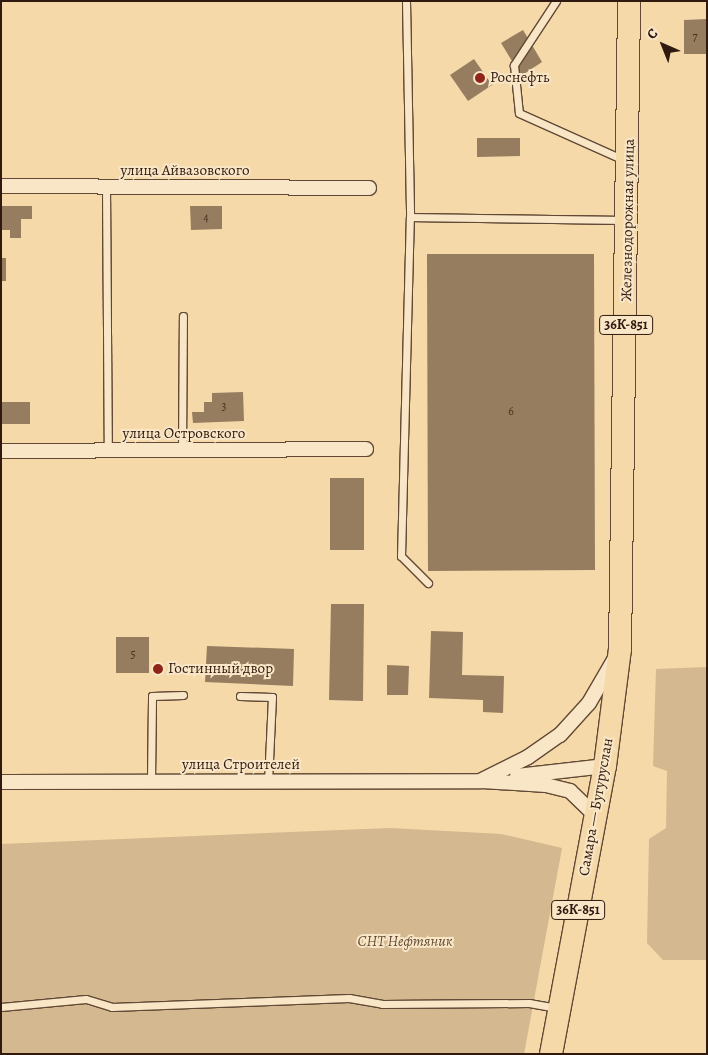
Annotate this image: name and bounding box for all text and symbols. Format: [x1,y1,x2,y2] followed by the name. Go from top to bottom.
[638,20,688,70] north arrow
[643,24,662,44] text: С
[692,30,698,44] house number: 7
[490,69,550,87] place label: Роснефть
[474,72,486,84] marker: Роснефть
[618,139,638,301] street label: Железнодорожная улица
[120,162,250,180] street label: улица Айвазовского
[203,211,209,225] house number: 4
[598,314,654,336] road number: 36К-851
[222,400,226,414] house number: 3
[508,405,514,419] house number: 6
[123,425,245,443] street label: улица Островского
[130,648,136,662] house number: 5
[168,660,273,678] place label: Гостинный двор
[152,663,164,675] marker: Гостинный двор
[575,736,617,878] street label: Самара — Бугуруслан
[182,756,300,774] street label: улица Строителей
[550,898,606,922] road number: 36К-851
[358,933,452,951] park label: СНТ Нефтяник

